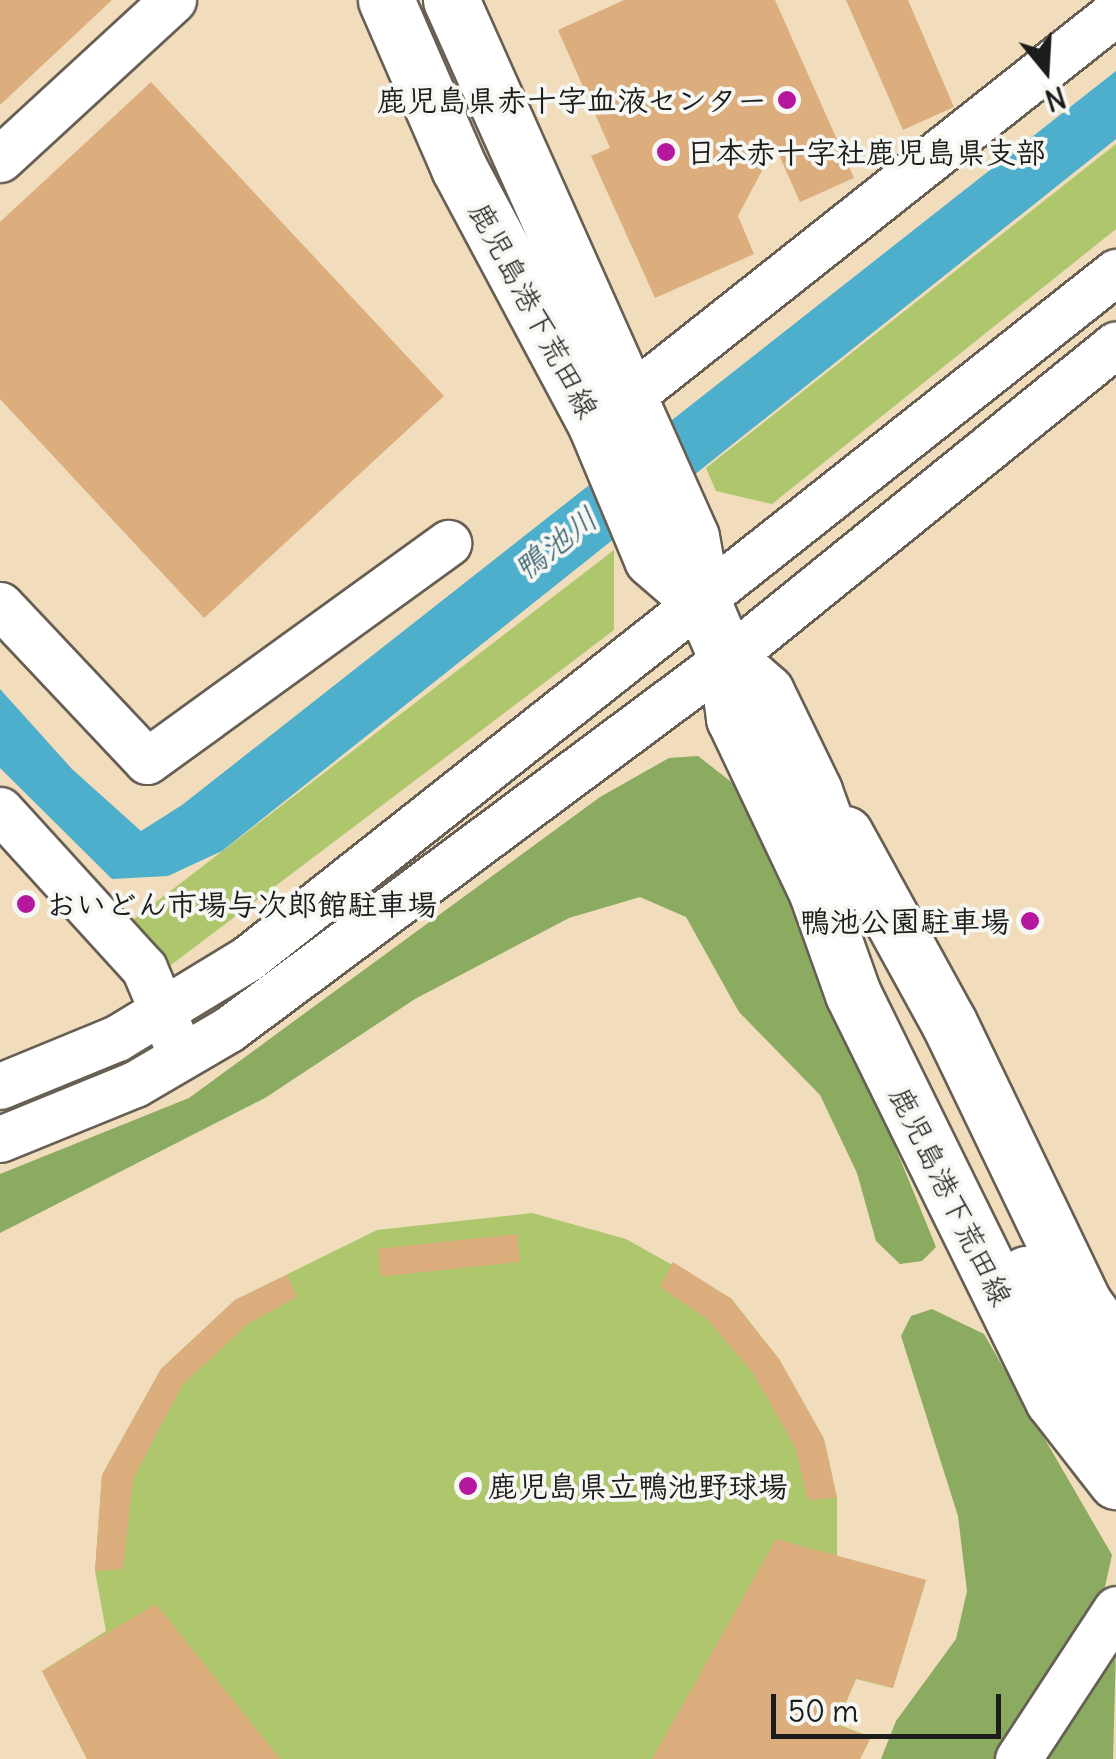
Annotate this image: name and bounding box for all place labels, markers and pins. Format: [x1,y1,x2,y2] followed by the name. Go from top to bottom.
[377,82,767,118] place label: 鹿児島県赤十字血液センター
[776,89,798,111] marker: 鹿児島県赤十字血液センター
[686,134,1046,170] place label: 日本赤十字社鹿児島県支部
[655,141,677,163] marker: 日本赤十字社鹿児島県支部
[46,886,436,922] place label: おいどん市場与次郎館駐車場
[15,893,37,915] marker: おいどん市場与次郎館駐車場
[800,903,1010,939] place label: 鴨池公園駐車場
[1019,910,1041,932] marker: 鴨池公園駐車場
[488,1468,788,1504] place label: 鹿児島県立鴨池野球場
[457,1475,479,1497] marker: 鹿児島県立鴨池野球場

